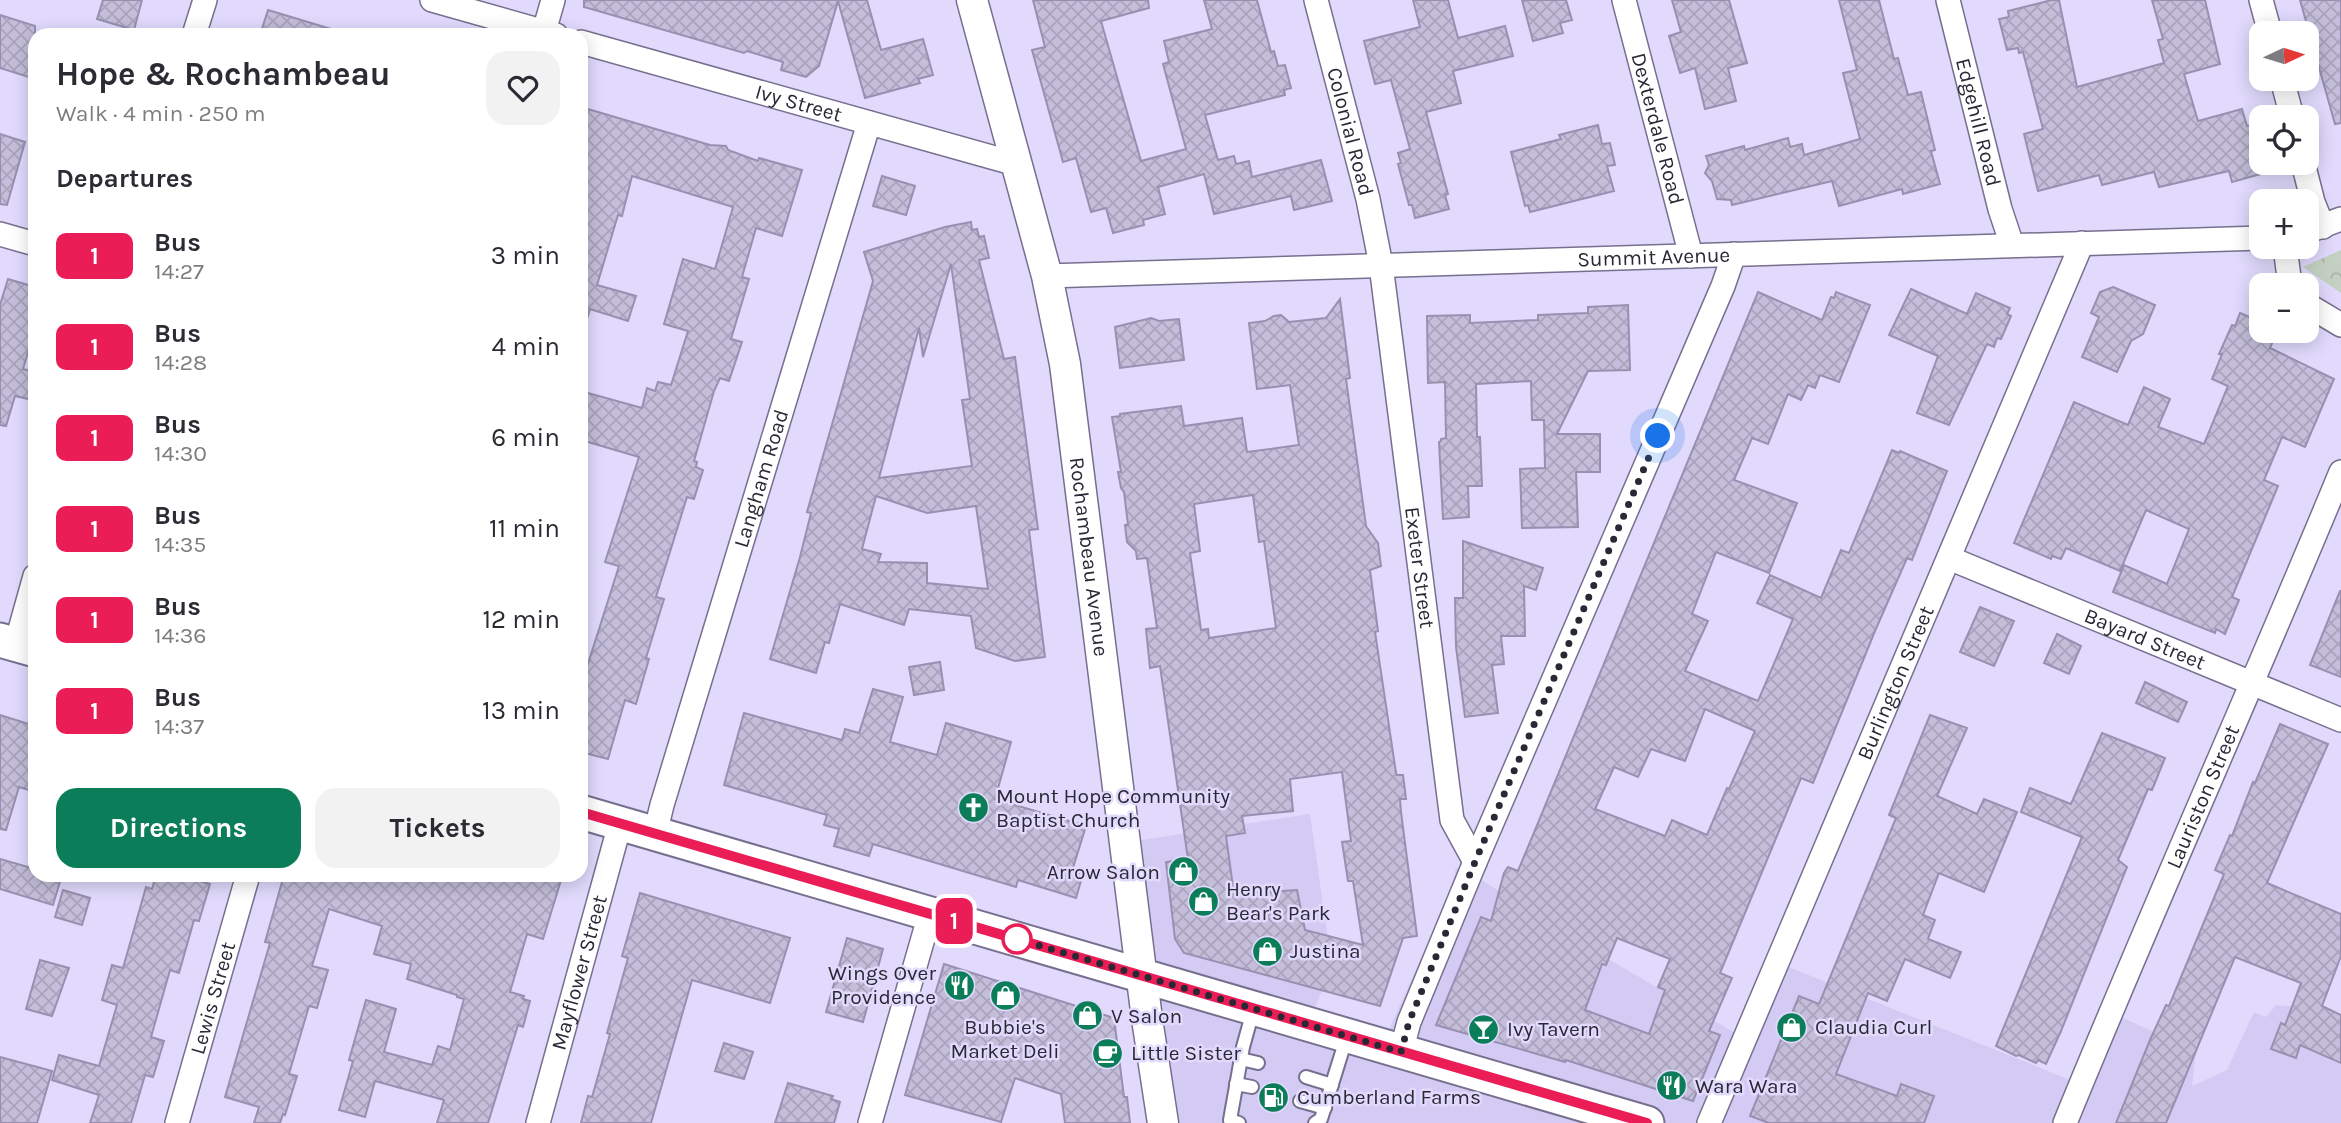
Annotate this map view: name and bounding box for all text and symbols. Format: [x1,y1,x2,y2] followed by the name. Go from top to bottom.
[2249,21,2319,91] north arrow
[2249,21,2319,343] map controls
[1626,50,1689,207] street label: Dexterdale Road
[486,51,560,125] button: heart
[56,55,390,93] text: Hope & Rochambeau
[1951,56,2006,189] street label: Edgehill Road
[1322,65,1379,198] street label: Colonial Road
[753,79,845,127] street label: Ivy Street
[56,100,265,127] text: Walk · 4 min · 250 m
[2249,105,2319,175] button: locate
[56,163,193,194] text: Departures
[2249,189,2319,259] button: +
[154,227,201,258] text: Bus
[491,240,560,271] text: 3 min
[90,242,99,270] text: 1
[1577,243,1731,271] street label: Summit Avenue
[154,258,204,285] text: 14:27
[2249,273,2319,343] button: −
[154,318,201,349] text: Bus
[492,331,560,362] text: 4 min
[90,333,99,361] text: 1
[154,349,207,376] text: 14:28
[729,407,793,551] street label: Langham Road
[154,409,201,440] text: Bus
[1640,418,1675,453] your location
[491,422,560,453] text: 6 min
[90,424,99,452] text: 1
[154,440,207,467] text: 14:30
[1065,456,1113,658] street label: Rochambeau Avenue
[154,500,201,531] text: Bus
[1400,505,1439,630] street label: Exeter Street
[489,513,560,544] text: 11 min
[90,515,99,543] text: 1
[154,531,206,558] text: 14:35
[154,591,201,622] text: Bus
[1852,602,1939,763] street label: Burlington Street
[2081,603,2209,675] street label: Bayard Street
[482,604,560,635] text: 12 min
[90,606,99,634] text: 1
[154,622,207,649] text: 14:36
[154,682,201,713] text: Bus
[482,695,560,726] text: 13 min
[90,697,99,725] text: 1
[154,713,204,740] text: 14:37
[2161,722,2244,872] street label: Lauriston Street
[996,784,1230,832] place label: Mount Hope Community Baptist Church
[56,788,301,868] button: Directions
[315,788,560,868] button: Tickets
[956,791,990,825] church icon: Mount Hope Community Baptist Church
[1166,855,1200,889] shop icon: Arrow Salon
[1047,860,1160,884] place label: Arrow Salon
[1226,877,1331,925] place label: Henry Bear's Park
[1186,884,1220,918] shop icon: Henry Bear's Park
[547,892,612,1053] street label: Mayflower Street
[931,898,977,944] line badge: 1
[950,907,958,935] text: 1
[1002,924,1032,954] unlabelled marker
[1250,934,1284,968] shop icon: Justina
[185,939,240,1057] street label: Lewis Street
[1290,939,1361,963] place label: Justina
[828,961,936,1009] place label: Wings Over Providence
[942,968,976,1002] restaurant icon: Wings Over Providence
[988,978,1022,1012] shop icon: Bubbie's Market Deli
[1071,999,1105,1033] shop icon: V Salon
[1111,1004,1182,1028] place label: V Salon
[1775,1010,1809,1044] shop icon: Claudia Curl
[1467,1012,1501,1046] bar icon: Ivy Tavern
[950,1015,1060,1063] place label: Bubbie's Market Deli
[1815,1015,1932,1039] place label: Claudia Curl
[1507,1017,1600,1041] place label: Ivy Tavern
[1091,1036,1125,1070] cafe icon: Little Sister
[1131,1041,1241,1065] place label: Little Sister
[1655,1069,1689,1103] restaurant icon: Wara Wara
[1695,1074,1798,1098] place label: Wara Wara
[1257,1080,1291,1114] fuel station icon: Cumberland Farms
[1297,1085,1481,1109] place label: Cumberland Farms

